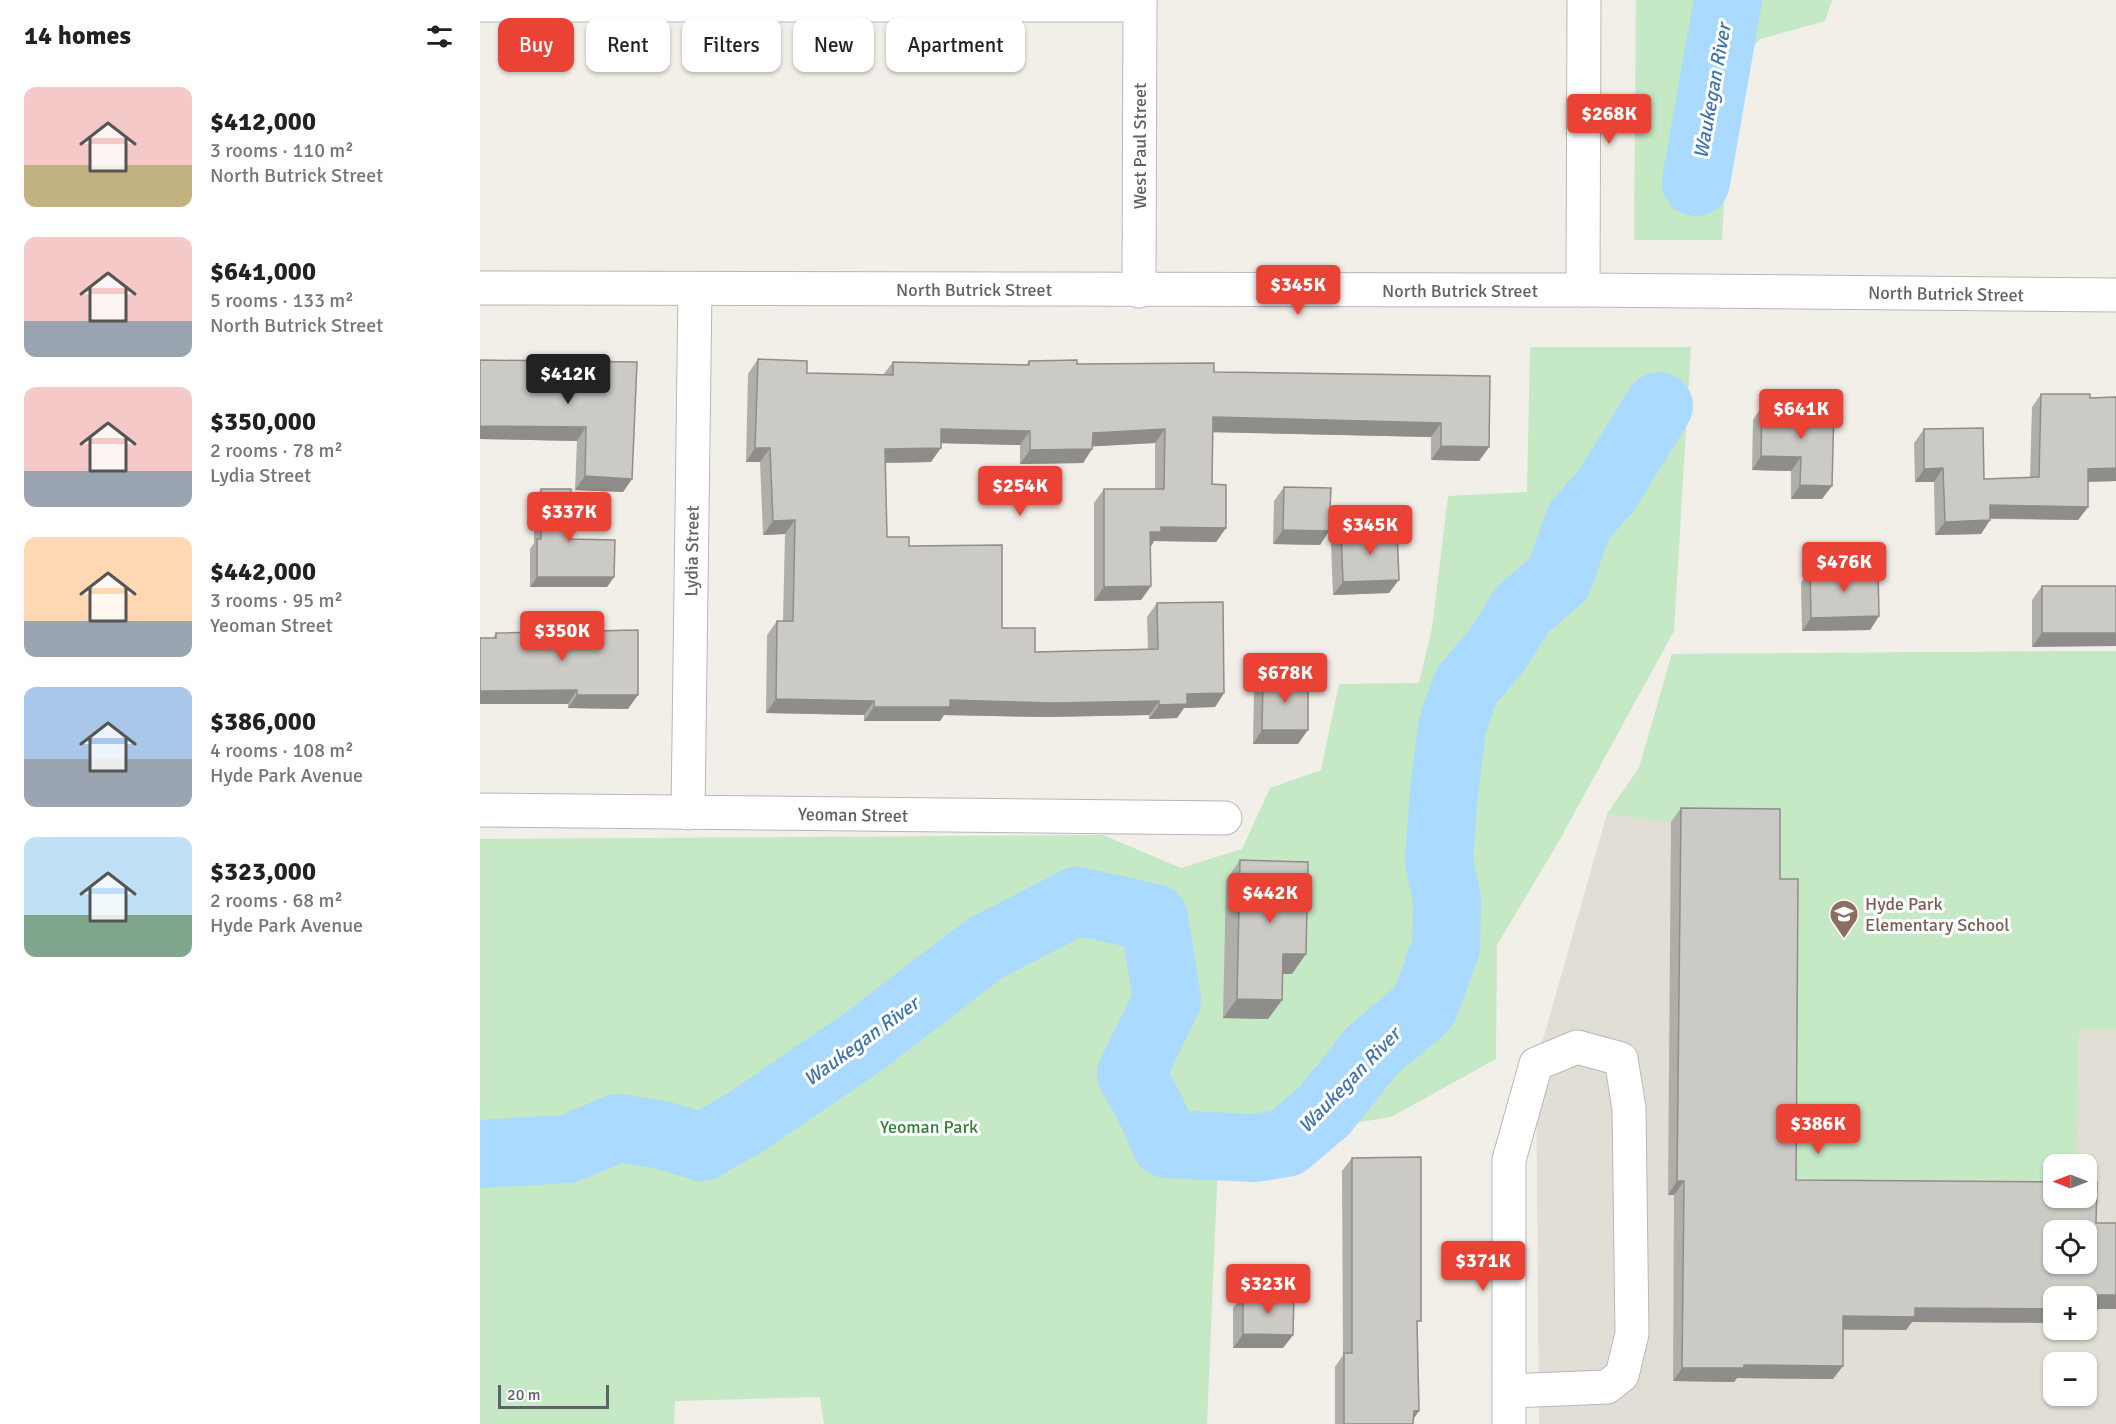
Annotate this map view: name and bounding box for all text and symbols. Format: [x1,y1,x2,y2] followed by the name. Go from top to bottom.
[498,18,574,72] chip: Buy
[586,18,670,72] chip: Rent
[682,18,781,72] chip: Filters
[793,18,874,72] chip: New
[886,18,1025,72] chip: Apartment
[1688,19,1737,160] water label: Waukegan River
[24,20,131,52] text: 14 homes
[423,20,456,53] icon: filters
[1129,83,1151,209] street label: West Paul Street
[1567,94,1651,145] pin: $268K
[1581,101,1637,126] text: $268K
[210,106,316,138] text: $412,000
[72,111,144,183] icon: home
[210,138,354,163] text: 3 rooms · 110 m²
[210,163,383,188] text: North Butrick Street
[210,256,316,288] text: $641,000
[72,261,144,333] icon: home
[1256,265,1340,316] pin: $345K
[1270,272,1326,297] text: $345K
[896,279,1052,301] street label: North Butrick Street
[1382,280,1538,302] street label: North Butrick Street
[1868,282,2024,306] street label: North Butrick Street
[210,288,354,313] text: 5 rooms · 133 m²
[210,313,383,338] text: North Butrick Street
[526,354,610,405] pin: $412K
[540,361,596,386] text: $412K
[1759,389,1843,440] pin: $641K
[1773,396,1829,421] text: $641K
[210,406,316,438] text: $350,000
[72,411,144,483] icon: home
[210,438,343,463] text: 2 rooms · 78 m²
[210,463,311,488] text: Lydia Street
[978,466,1062,517] pin: $254K
[992,473,1048,498] text: $254K
[527,492,611,543] pin: $337K
[541,499,597,524] text: $337K
[680,505,704,597] street label: Lydia Street
[1328,505,1412,556] pin: $345K
[1342,512,1398,537] text: $345K
[1802,542,1886,593] pin: $476K
[1816,549,1872,574] text: $476K
[210,556,316,588] text: $442,000
[72,561,144,633] icon: home
[210,588,343,613] text: 3 rooms · 95 m²
[520,611,604,662] pin: $350K
[210,613,333,638] text: Yeoman Street
[534,618,590,643] text: $350K
[1243,653,1327,704] pin: $678K
[1257,660,1313,685] text: $678K
[210,706,316,738] text: $386,000
[72,711,144,783] icon: home
[210,738,354,763] text: 4 rooms · 108 m²
[210,763,363,788] text: Hyde Park Avenue
[798,803,908,827] street label: Yeoman Street
[210,856,316,888] text: $323,000
[72,861,144,933] icon: home
[1228,873,1312,924] pin: $442K
[1242,880,1298,905] text: $442K
[210,888,343,913] text: 2 rooms · 68 m²
[1865,893,2010,936] place label: Hyde Park Elementary School
[1828,898,1860,940] school or university icon: Hyde Park Elementary School
[210,913,363,938] text: Hyde Park Avenue
[799,990,926,1092] water label: Waukegan River
[1293,1021,1408,1138] water label: Waukegan River
[1776,1104,1860,1155] pin: $386K
[1790,1111,1846,1136] text: $386K
[880,1116,978,1138] park label: Yeoman Park
[2043,1154,2097,1208] north arrow
[2043,1154,2097,1406] map controls
[2043,1220,2097,1274] button: locate
[1441,1241,1525,1292] pin: $371K
[1455,1248,1511,1273] text: $371K
[1226,1264,1310,1315] pin: $323K
[1240,1271,1296,1296] text: $323K
[2043,1286,2097,1340] button: +
[2043,1352,2097,1406] button: −
[498,1382,609,1410] scale bar
[507,1385,541,1405] text: 20 m

